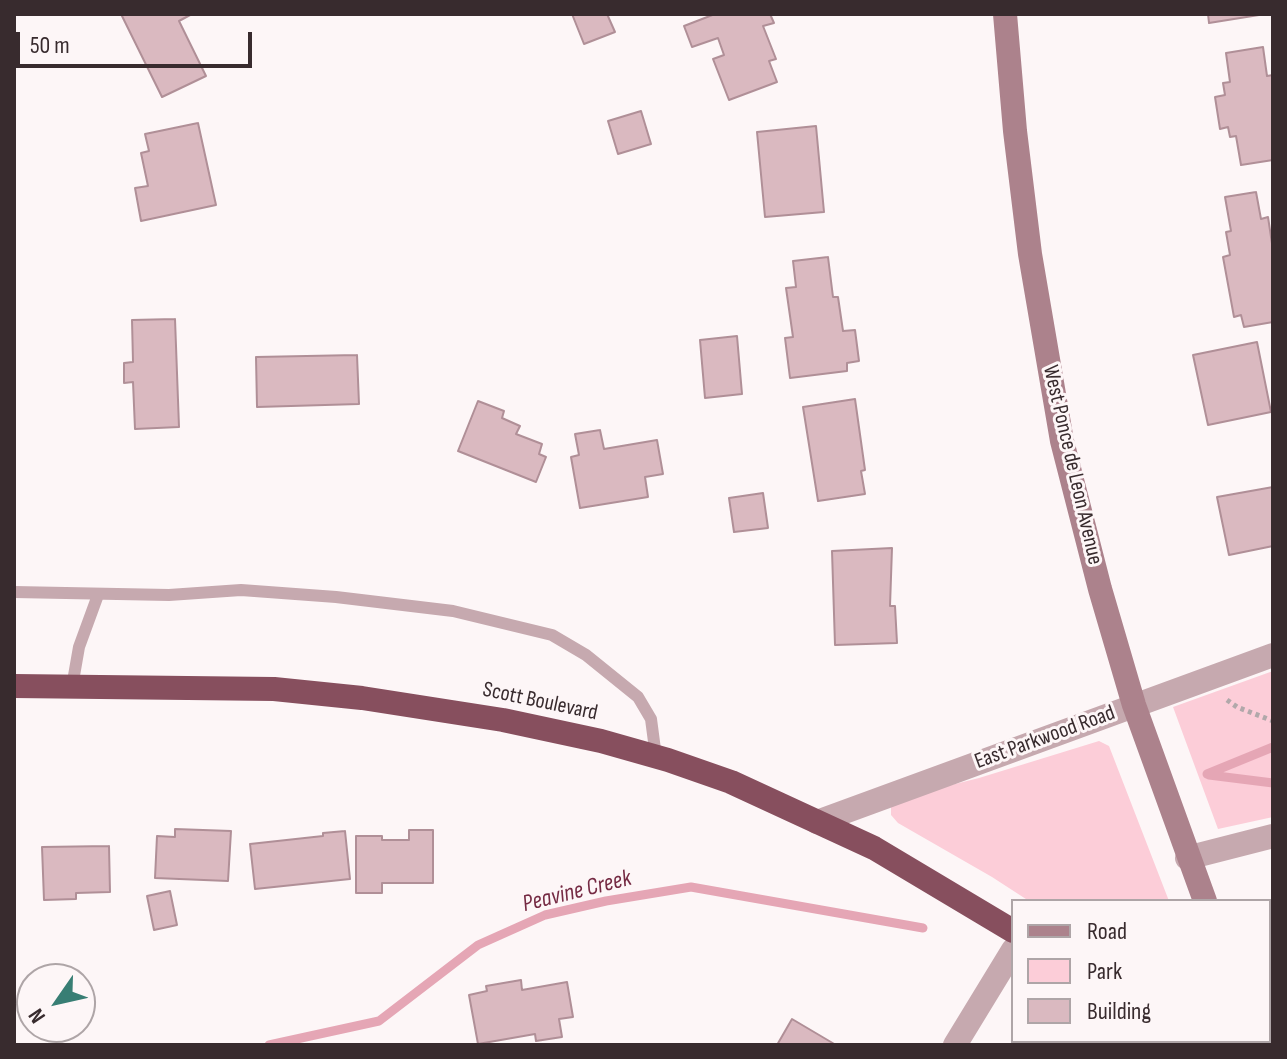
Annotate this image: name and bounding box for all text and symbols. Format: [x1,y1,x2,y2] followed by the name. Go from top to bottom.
[20,16,256,66] scale bar
[30,31,70,60] text: 50 m
[1036,363,1108,567] street label: West Ponce de Leon Avenue
[480,677,600,727] street label: Scott Boulevard
[971,700,1119,776] street label: East Parkwood Road
[520,865,634,919] water label: Peavine Creek
[1011,899,1271,1043] legend
[1087,917,1127,946] text: Road
[1087,957,1122,986] text: Park
[16,963,96,1043] north arrow
[1087,997,1151,1026] text: Building
[23,1003,52,1028] text: N

